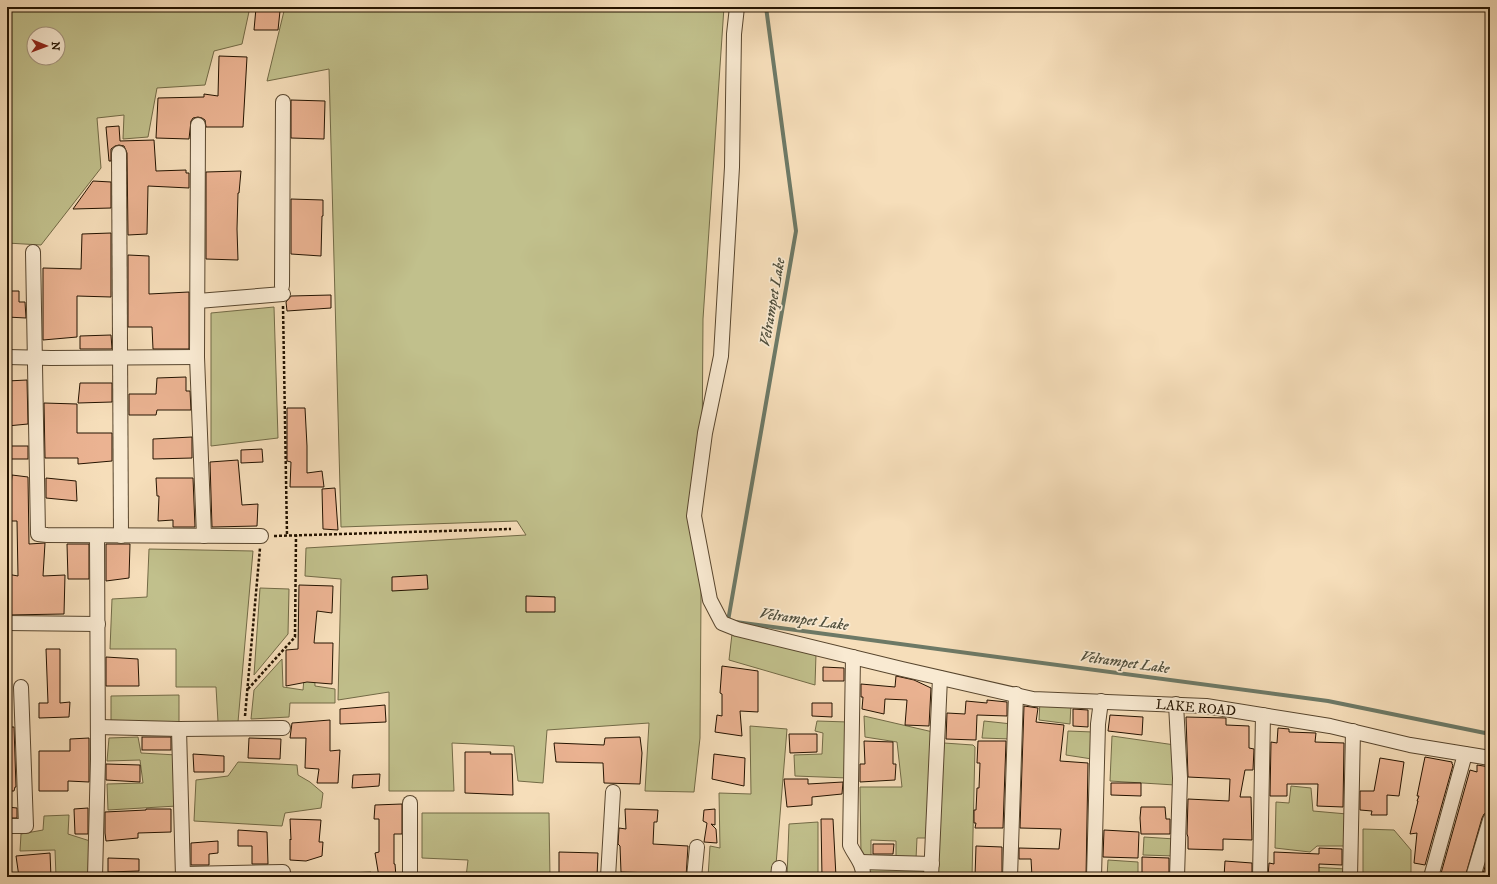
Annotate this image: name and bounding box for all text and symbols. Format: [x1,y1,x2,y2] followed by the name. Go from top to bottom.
[26,26,66,66] north arrow
[48,42,62,51] text: N
[755,255,790,348] water label: Velrampet Lake
[758,604,851,635] water label: Velrampet Lake
[1079,647,1172,678] water label: Velrampet Lake
[1155,696,1237,720] street label: LAKE ROAD

